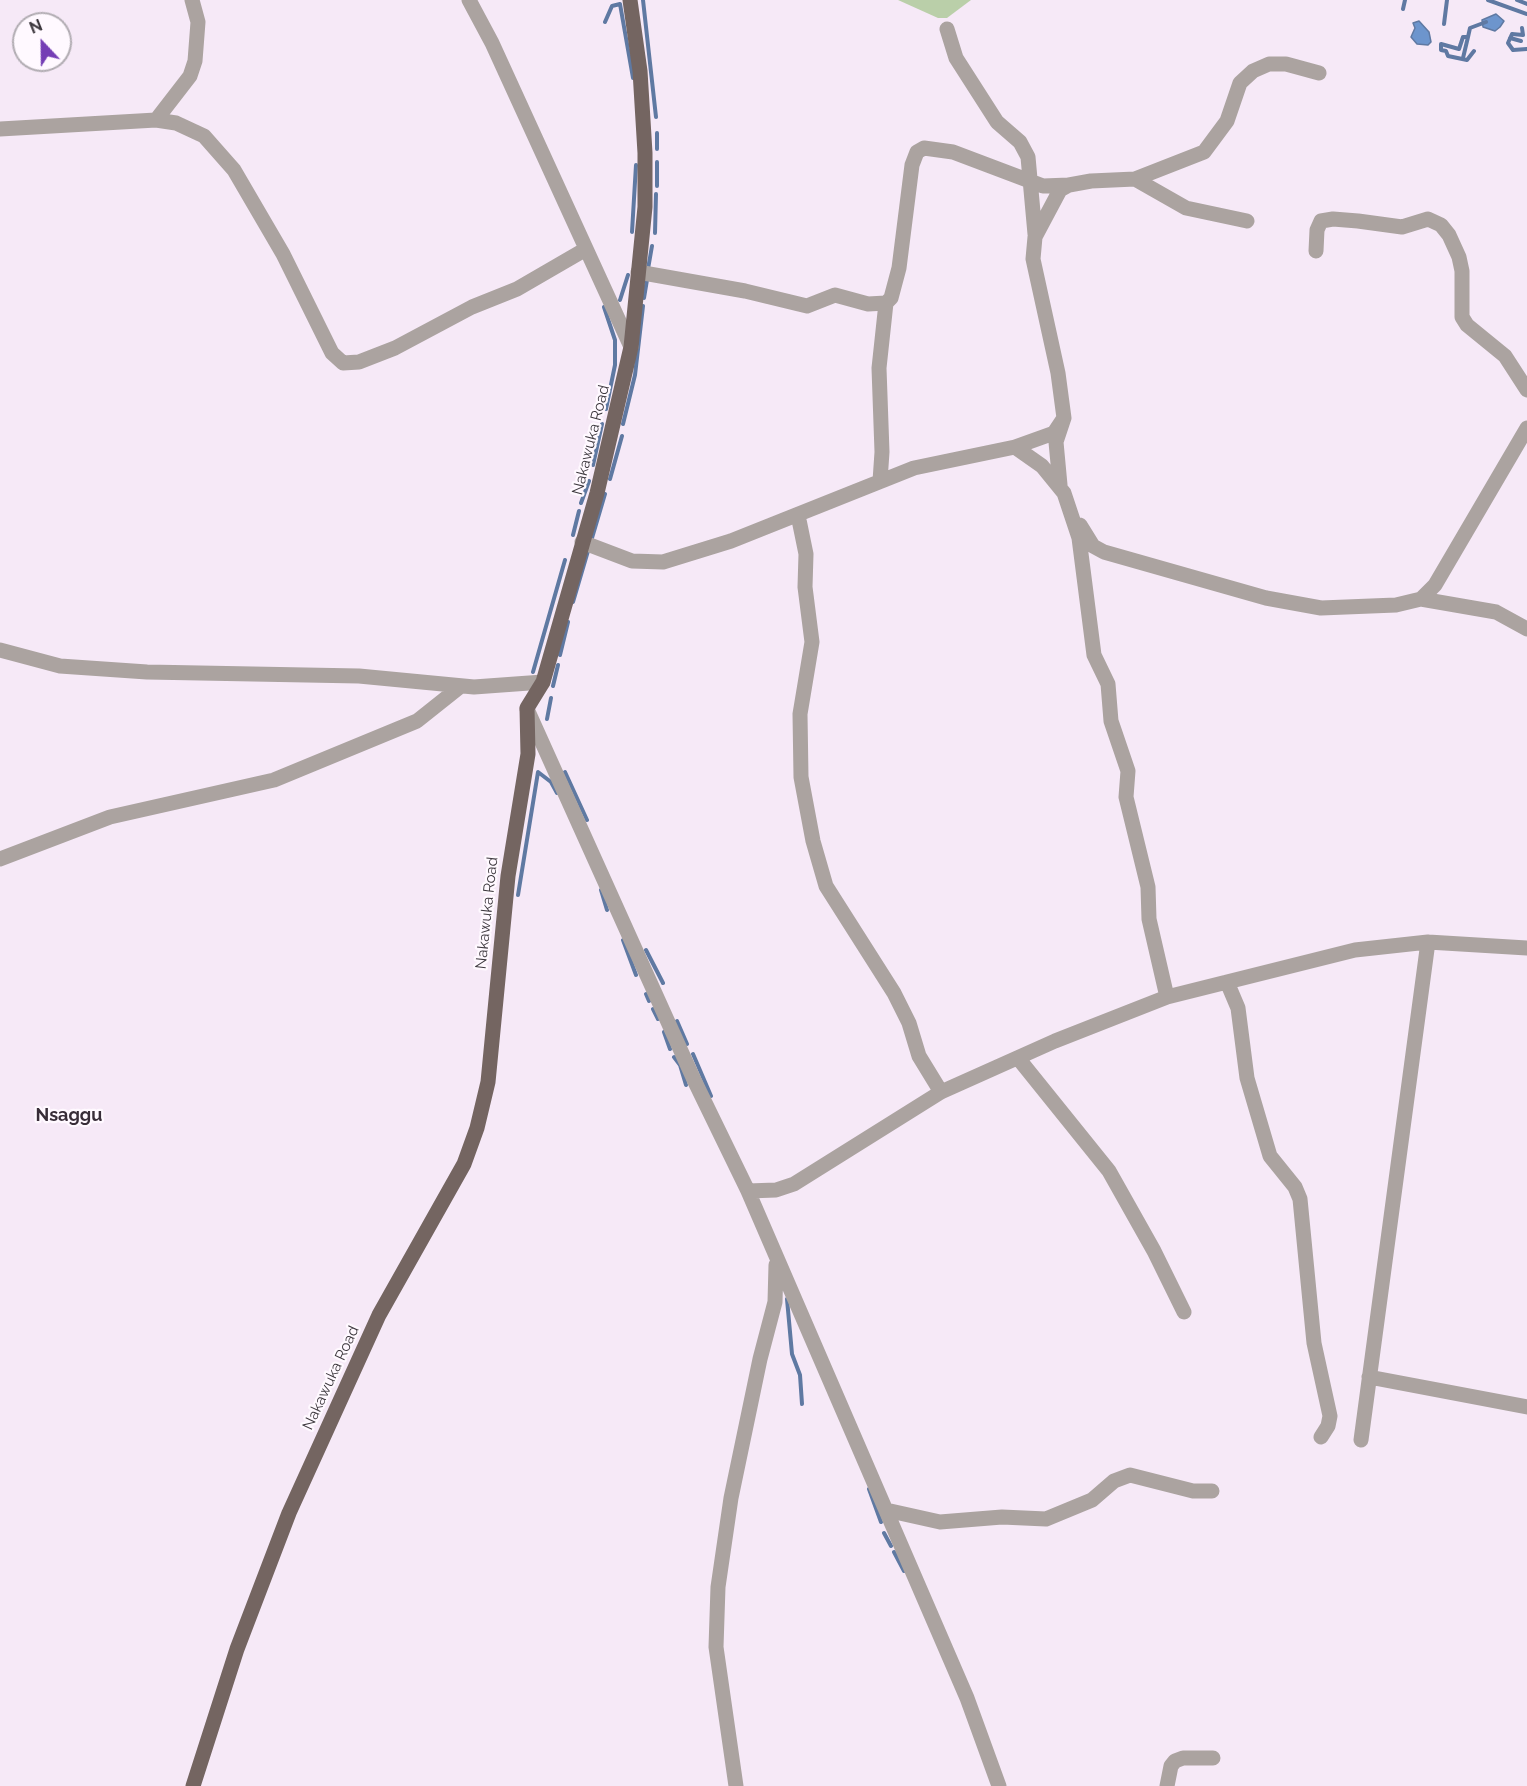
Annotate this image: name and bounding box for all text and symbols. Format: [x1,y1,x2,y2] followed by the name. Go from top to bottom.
[12,12,72,72] north arrow
[27,16,45,38] text: N
[569,383,613,497] street label: Nakawuka Road
[472,856,502,970] street label: Nakawuka Road
[36,1105,102,1127] district label: Nsaggu
[299,1323,363,1433] street label: Nakawuka Road

